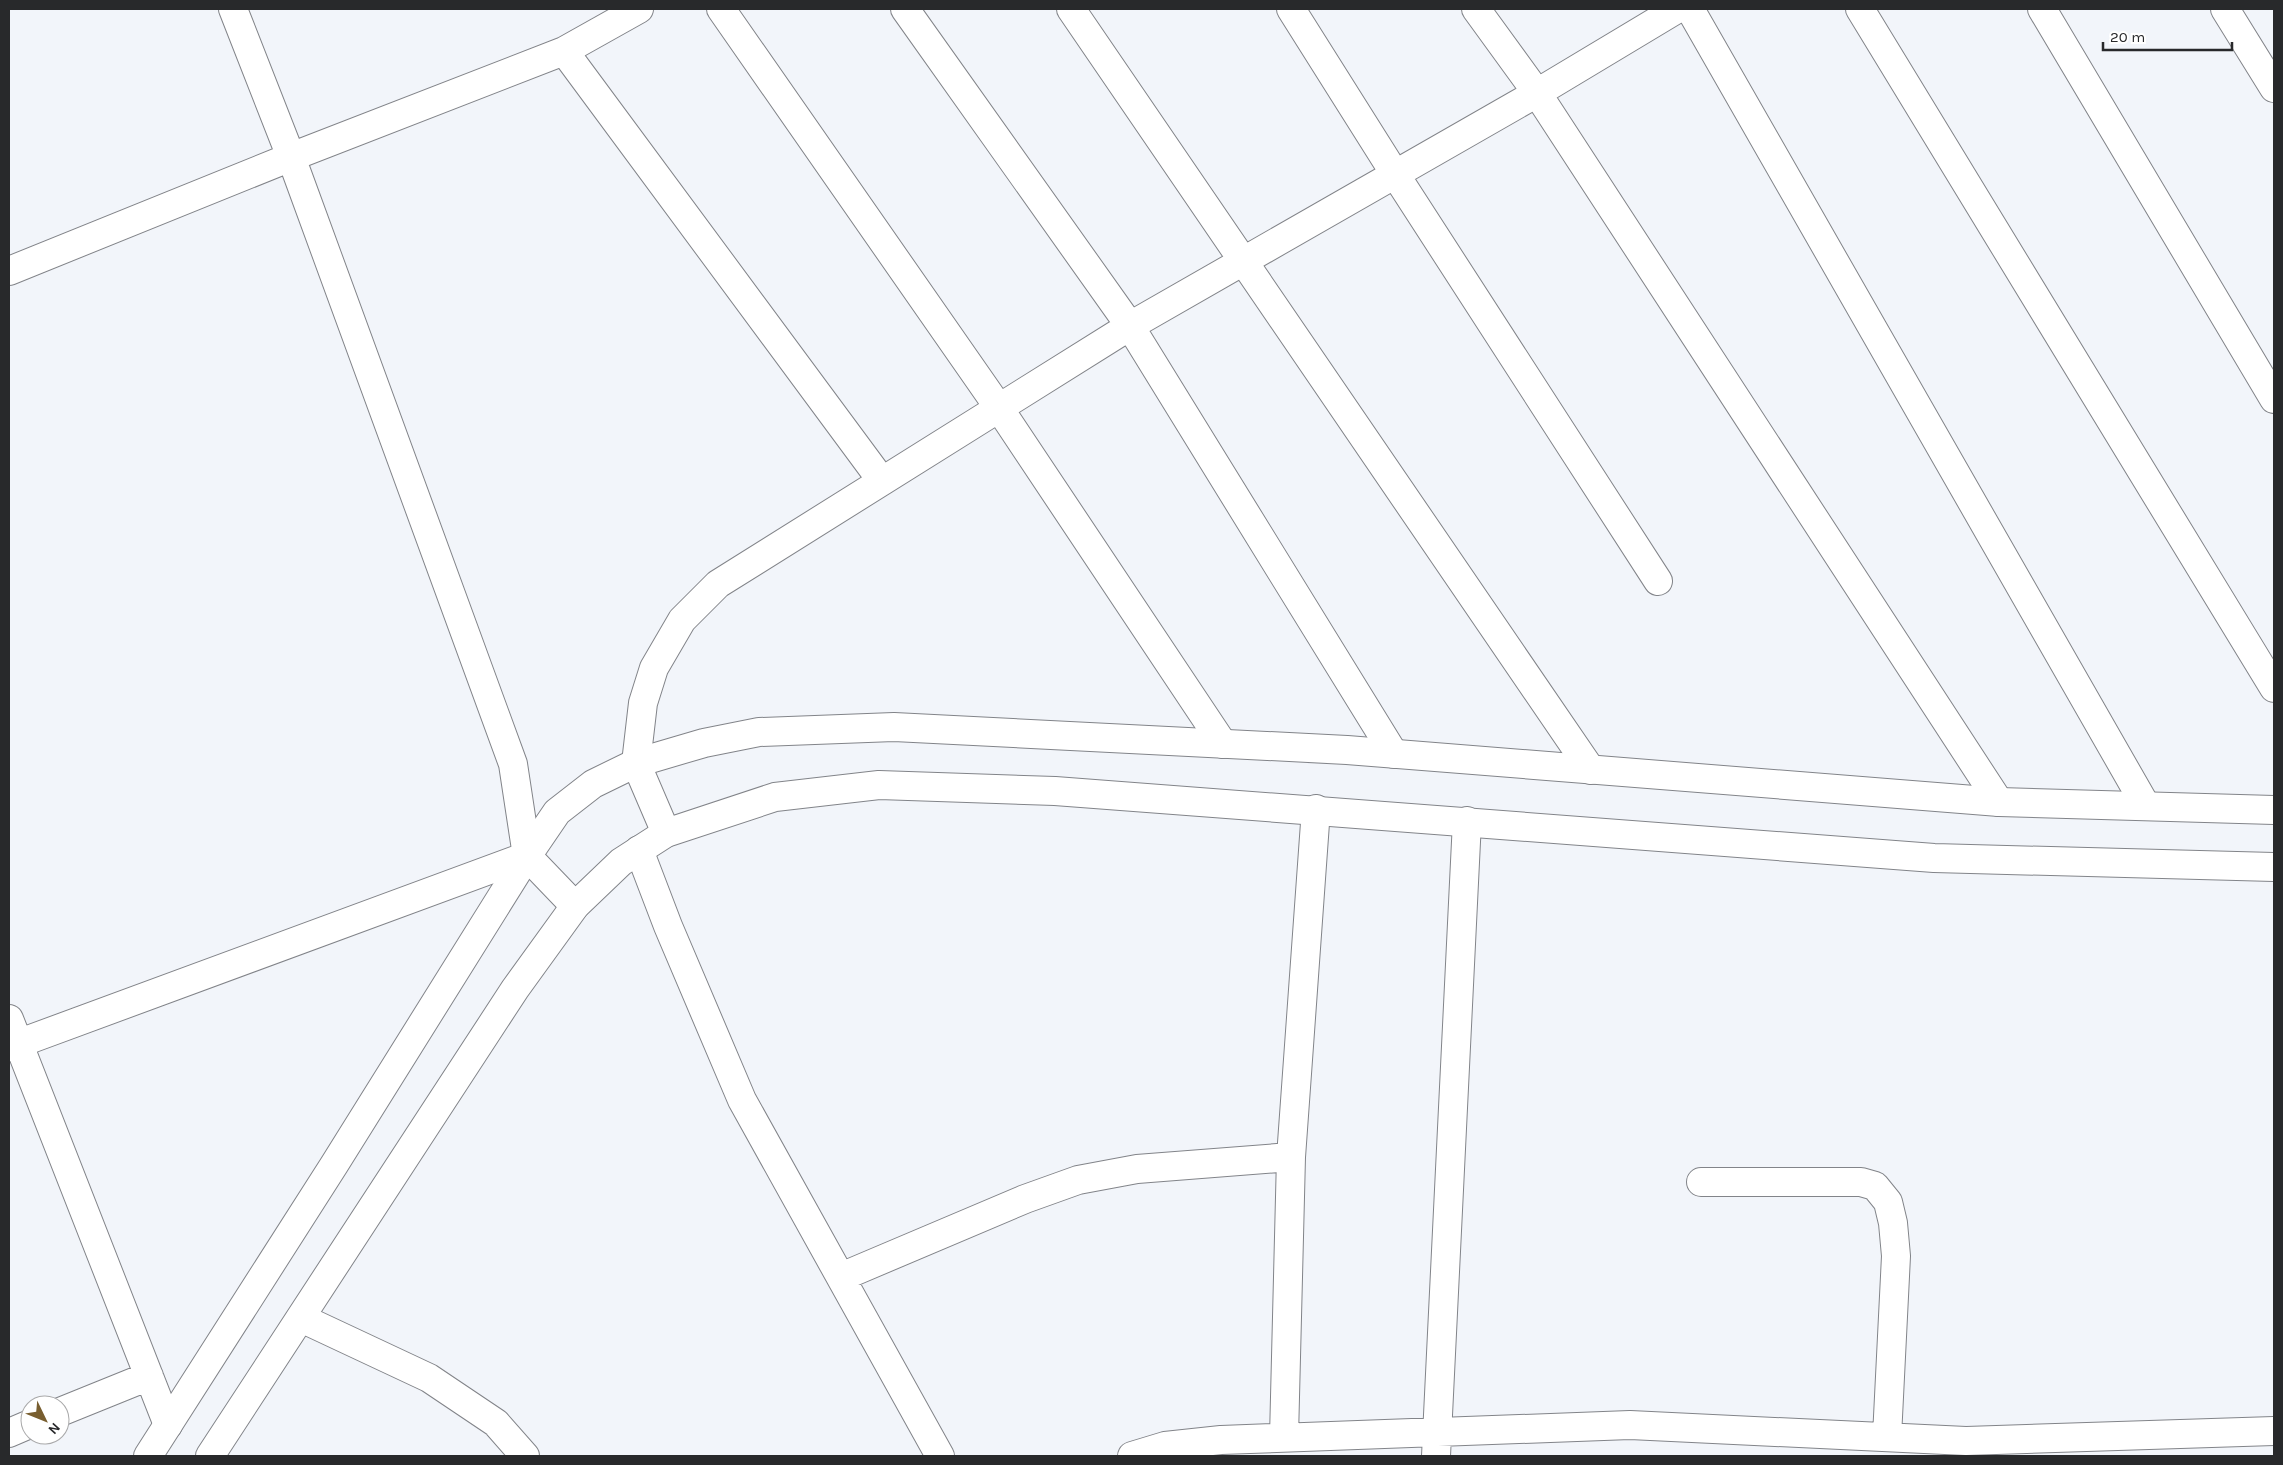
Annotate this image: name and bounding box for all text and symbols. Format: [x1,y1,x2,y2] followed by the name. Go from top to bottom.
[2103,20,2232,52] scale bar
[2110,28,2145,46] text: 20 m
[20,1395,70,1445] north arrow
[44,1419,64,1438] text: N

